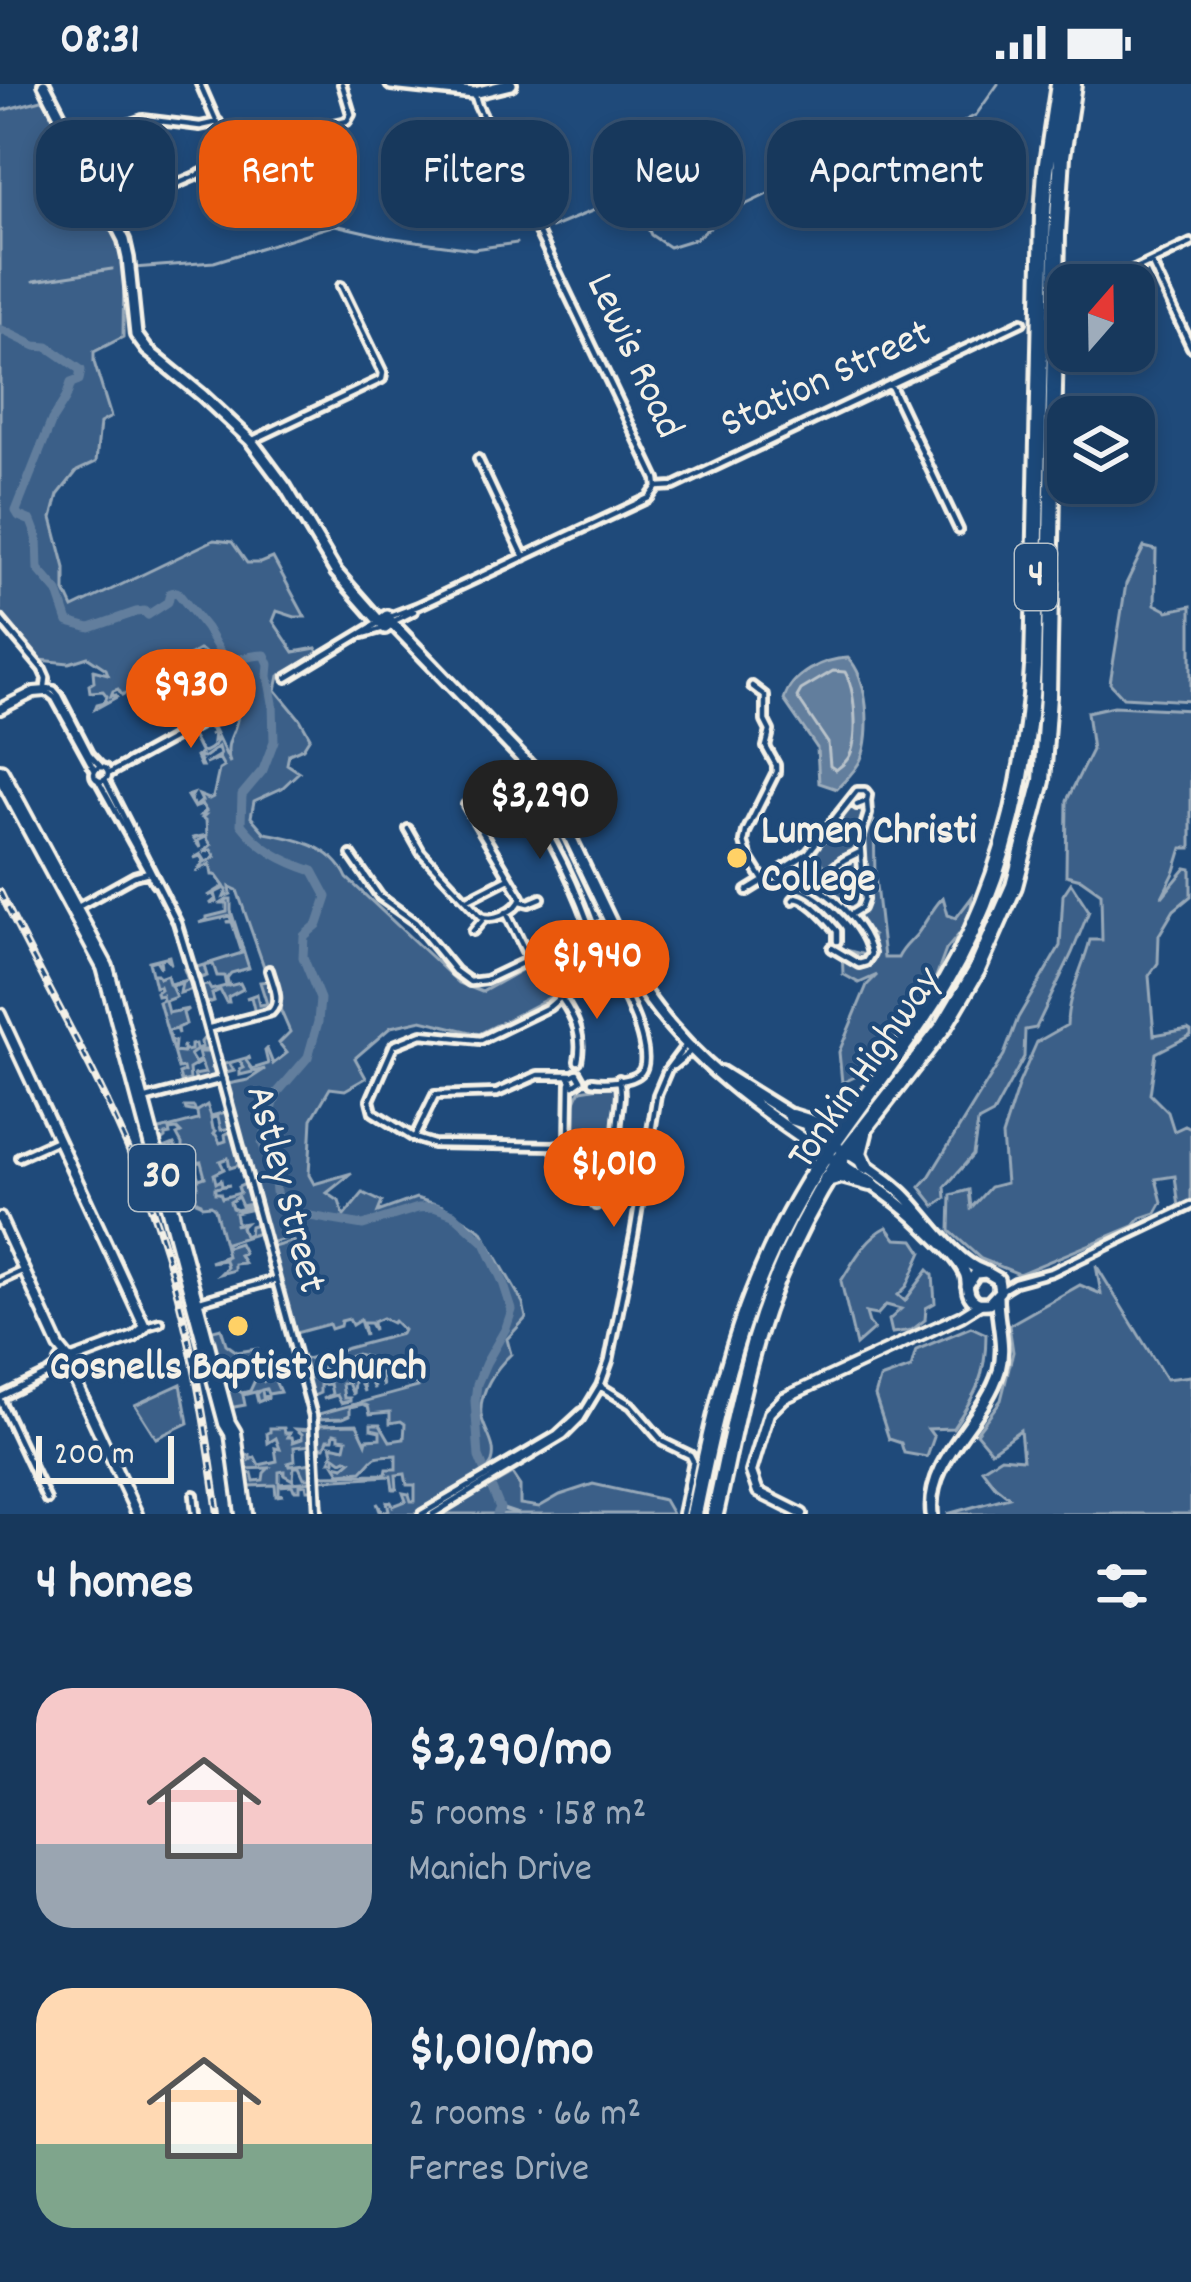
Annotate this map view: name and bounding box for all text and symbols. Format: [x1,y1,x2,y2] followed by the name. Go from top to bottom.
[60,10,140,74] text: 08:31
[36,120,175,228] chip: Buy
[199,120,357,228] chip: Rent
[381,120,569,228] chip: Filters
[593,120,743,228] chip: New
[767,120,1026,228] chip: Apartment
[568,264,696,450] street label: Lewis Road
[1047,264,1155,372] north arrow
[1047,264,1155,504] map controls
[712,306,942,456] street label: Station Street
[1047,396,1155,504] button: layers
[1015,544,1057,610] road number: 4
[120,649,262,751] pin: $930
[153,660,229,715] text: $930
[442,760,638,862] pin: $3,290
[490,771,590,826] text: $3,290
[761,804,977,912] place label: Lumen Christi College
[724,845,750,871] marker: Lumen Christi College
[499,920,695,1022] pin: $1,940
[551,931,643,986] text: $1,940
[775,955,960,1184] street label: Tonkin Highway
[226,1079,340,1301] street label: Astley Street
[516,1128,712,1230] pin: $1,010
[571,1139,657,1194] text: $1,010
[129,1145,195,1211] road number: 30
[225,1313,251,1339] marker: Gosnells Baptist Church
[49,1340,427,1400] place label: Gosnells Baptist Church
[36,1430,174,1483] scale bar
[54,1433,135,1480] text: 200 m
[36,1550,194,1622] text: 4 homes
[1089,1553,1155,1619] icon: filters
[408,1717,612,1789] text: $3,290/mo
[132,1736,276,1880] icon: home
[408,1789,646,1844] text: 5 rooms · 158 m²
[408,1844,592,1899] text: Manich Drive
[408,2017,594,2089] text: $1,010/mo
[132,2036,276,2180] icon: home
[408,2089,641,2144] text: 2 rooms · 66 m²
[408,2144,589,2199] text: Ferres Drive

